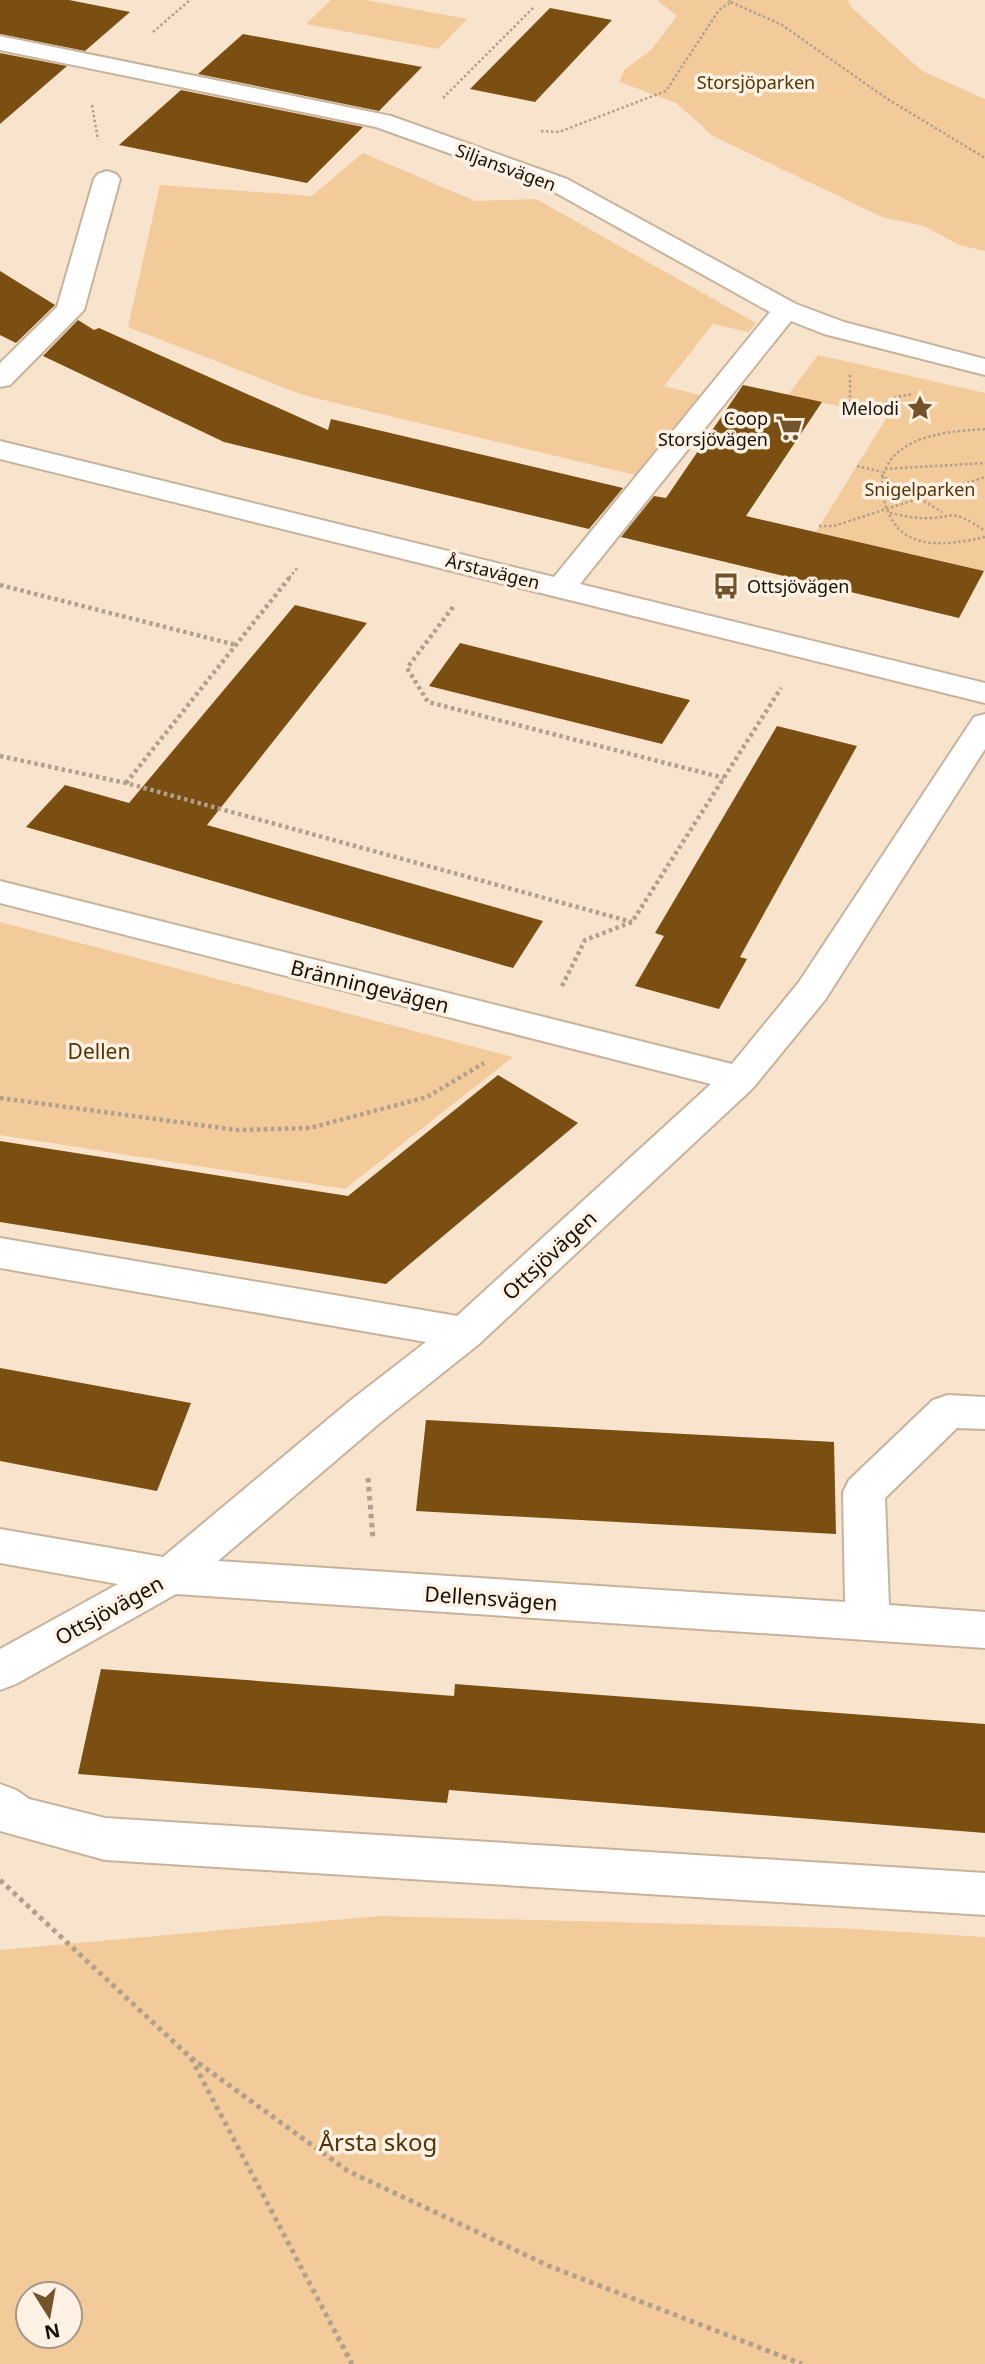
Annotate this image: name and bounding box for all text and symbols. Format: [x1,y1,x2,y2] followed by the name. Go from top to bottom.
[697,70,815,94] park label: Storsjöparken
[452,138,560,196] street label: Siljansvägen
[905,393,935,423] place icon: Melodi
[841,396,899,420] place label: Melodi
[658,406,768,451] place label: Coop Storsjövägen
[774,413,804,443] supermarket icon: Coop Storsjövägen
[864,477,976,501] park label: Snigelparken
[444,548,542,594] street label: Årstavägen
[711,571,741,601] bus stop icon: Ottsjövägen
[747,574,849,598] place label: Ottsjövägen
[288,953,452,1019] street label: Bränningevägen
[68,1037,130,1065] park label: Dellen
[496,1204,602,1306] street label: Ottsjövägen
[50,1569,168,1651] street label: Ottsjövägen
[424,1579,558,1617] street label: Dellensvägen
[319,2125,437,2158] park label: Årsta skog
[14,2280,84,2350] north arrow
[42,2317,62,2346] text: N

